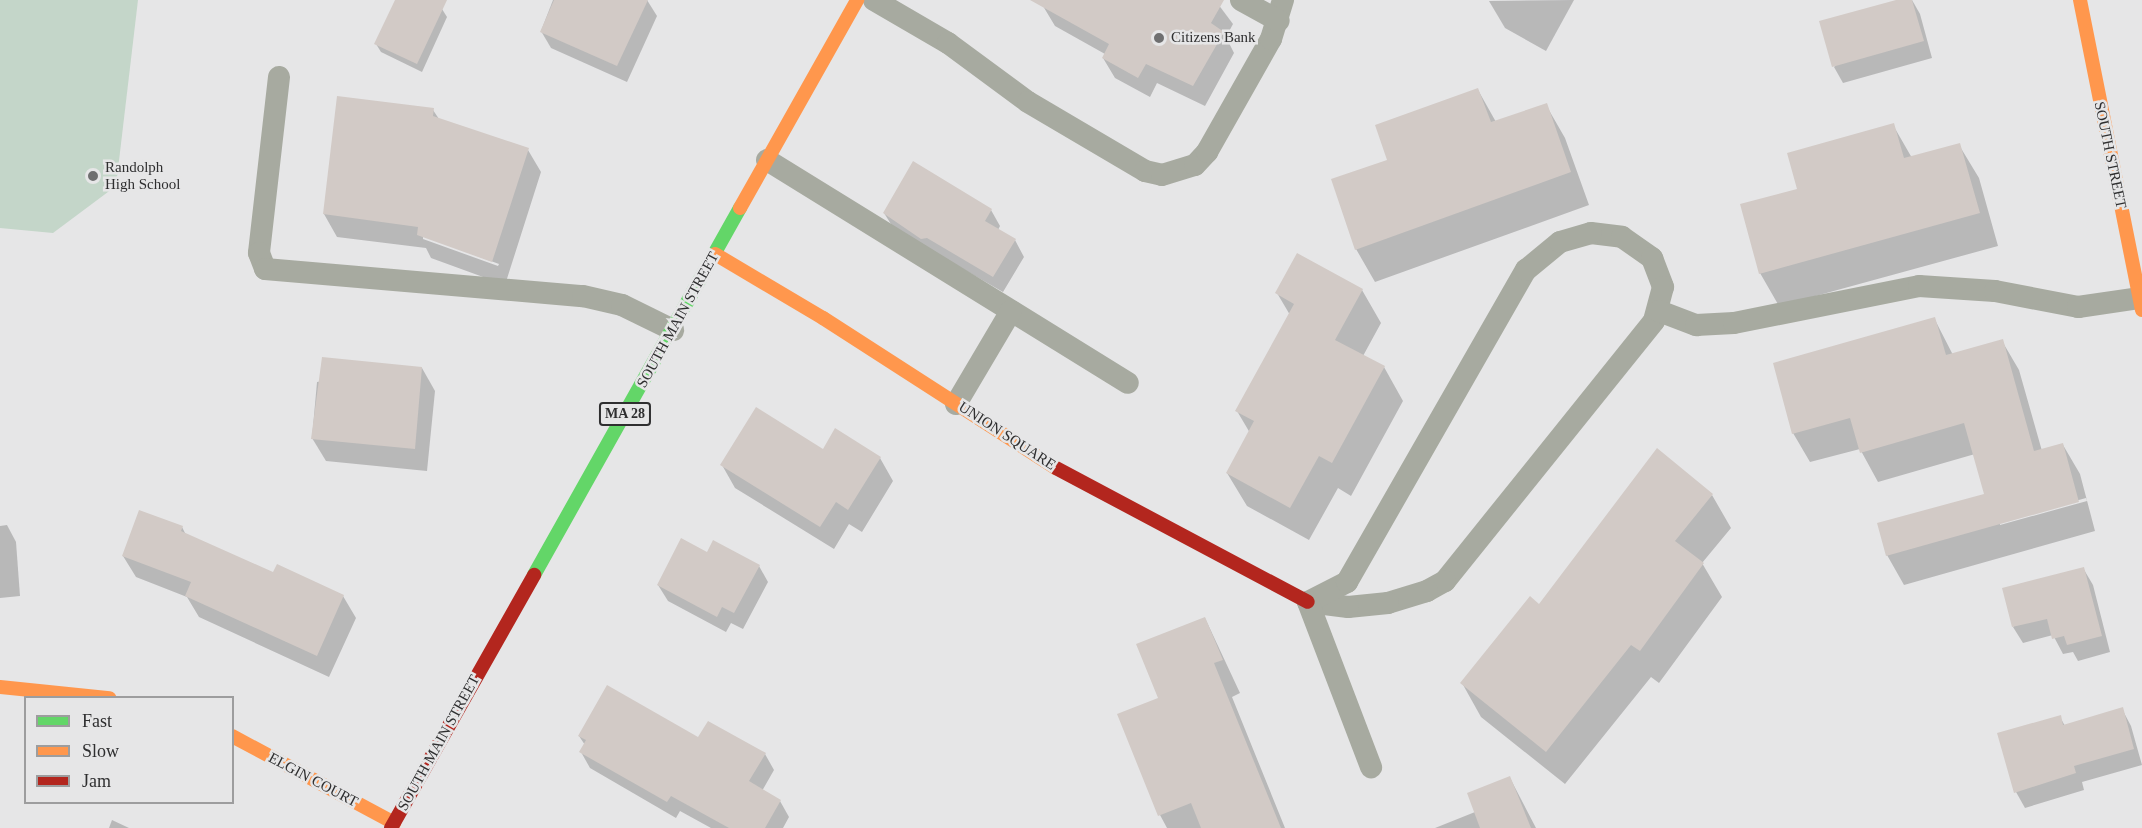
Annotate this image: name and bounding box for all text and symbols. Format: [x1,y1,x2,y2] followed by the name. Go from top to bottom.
[1171,29,1256,47] place label: Citizens Bank
[1152,31,1166,45] marker: Citizens Bank
[2090,100,2130,210] street label: SOUTH STREET
[105,158,180,193] place label: Randolph High School
[86,169,100,183] marker: Randolph High School
[633,249,723,391] street label: SOUTH MAIN STREET
[955,398,1059,474] street label: UNION SQUARE
[598,403,652,425] road number: MA 28
[394,672,484,814] street label: SOUTH MAIN STREET
[24,696,234,804] legend
[82,711,112,731] text: Fast
[82,741,119,761] text: Slow
[265,749,361,811] street label: ELGIN COURT
[82,771,111,791] text: Jam

